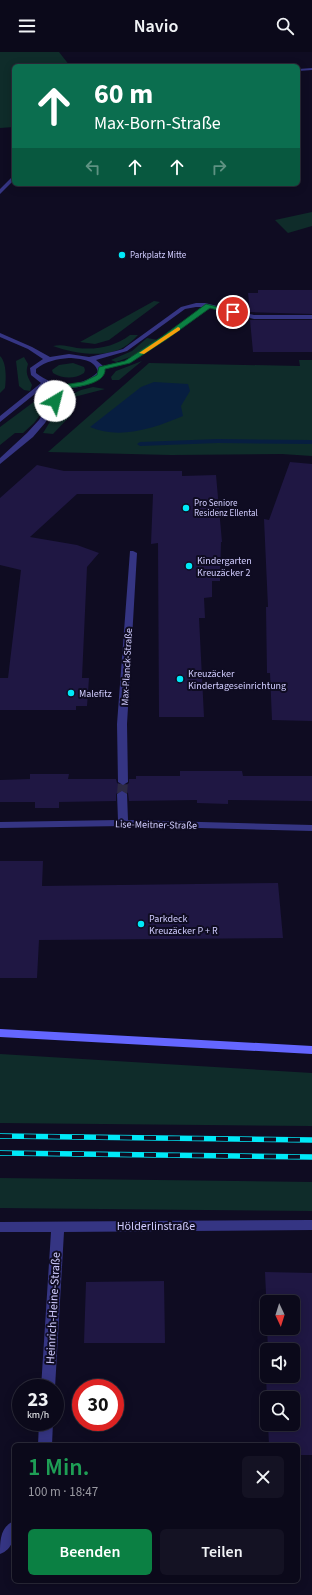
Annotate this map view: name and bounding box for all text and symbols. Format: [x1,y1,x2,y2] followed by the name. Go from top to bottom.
[134,14,178,39] text: Navio
[16,15,38,37] icon: menu
[274,15,296,37] icon: search
[94,74,153,114] text: 60 m
[28,80,80,132] icon: ahead
[94,111,221,136] text: Max-Born-Straße
[82,156,104,178] icon: left
[124,156,146,178] icon: ahead
[166,156,188,178] icon: ahead
[208,156,230,178] icon: right
[130,249,187,262] place label: Parkplatz Mitte
[117,250,127,260] marker: Parkplatz Mitte
[216,295,250,329] pin
[222,301,244,323] icon: arrive
[34,380,76,422] position arrow
[194,497,258,520] place label: Pro Seniore Residenz Ellental
[181,503,191,513] marker: Pro Seniore Residenz Ellental
[197,554,252,580] place label: Kindergarten Kreuzäcker 2
[184,561,194,571] marker: Kindergarten Kreuzäcker 2
[118,628,136,706] street label: Max-Planck-Straße
[188,667,286,693] place label: Kreuzäcker Kindertageseinrichtung
[175,674,185,684] marker: Kreuzäcker Kindertageseinrichtung
[79,687,112,701] place label: Malefitz
[66,688,76,698] marker: Malefitz
[115,817,197,833] street label: Lise-Meitner-Straße
[149,912,218,938] place label: Parkdeck Kreuzäcker P + R
[136,919,146,929] marker: Parkdeck Kreuzäcker P + R
[117,1218,195,1235] street label: Hölderlinstraße
[42,1252,65,1364] street label: Heinrich-Heine-Straße
[260,1295,300,1335] north arrow
[260,1295,300,1431] map controls
[260,1343,300,1383] button: sound
[72,1379,124,1431] speed limit sign: 30
[27,1386,49,1414] text: 23
[260,1391,300,1431] button: search
[27,1408,49,1422] text: km/h
[28,1450,89,1485] text: 1 Min.
[242,1456,284,1498] button: close
[28,1483,98,1501] text: 100 m · 18:47
[28,1529,152,1575] button: Beenden
[160,1529,284,1575] button: Teilen

